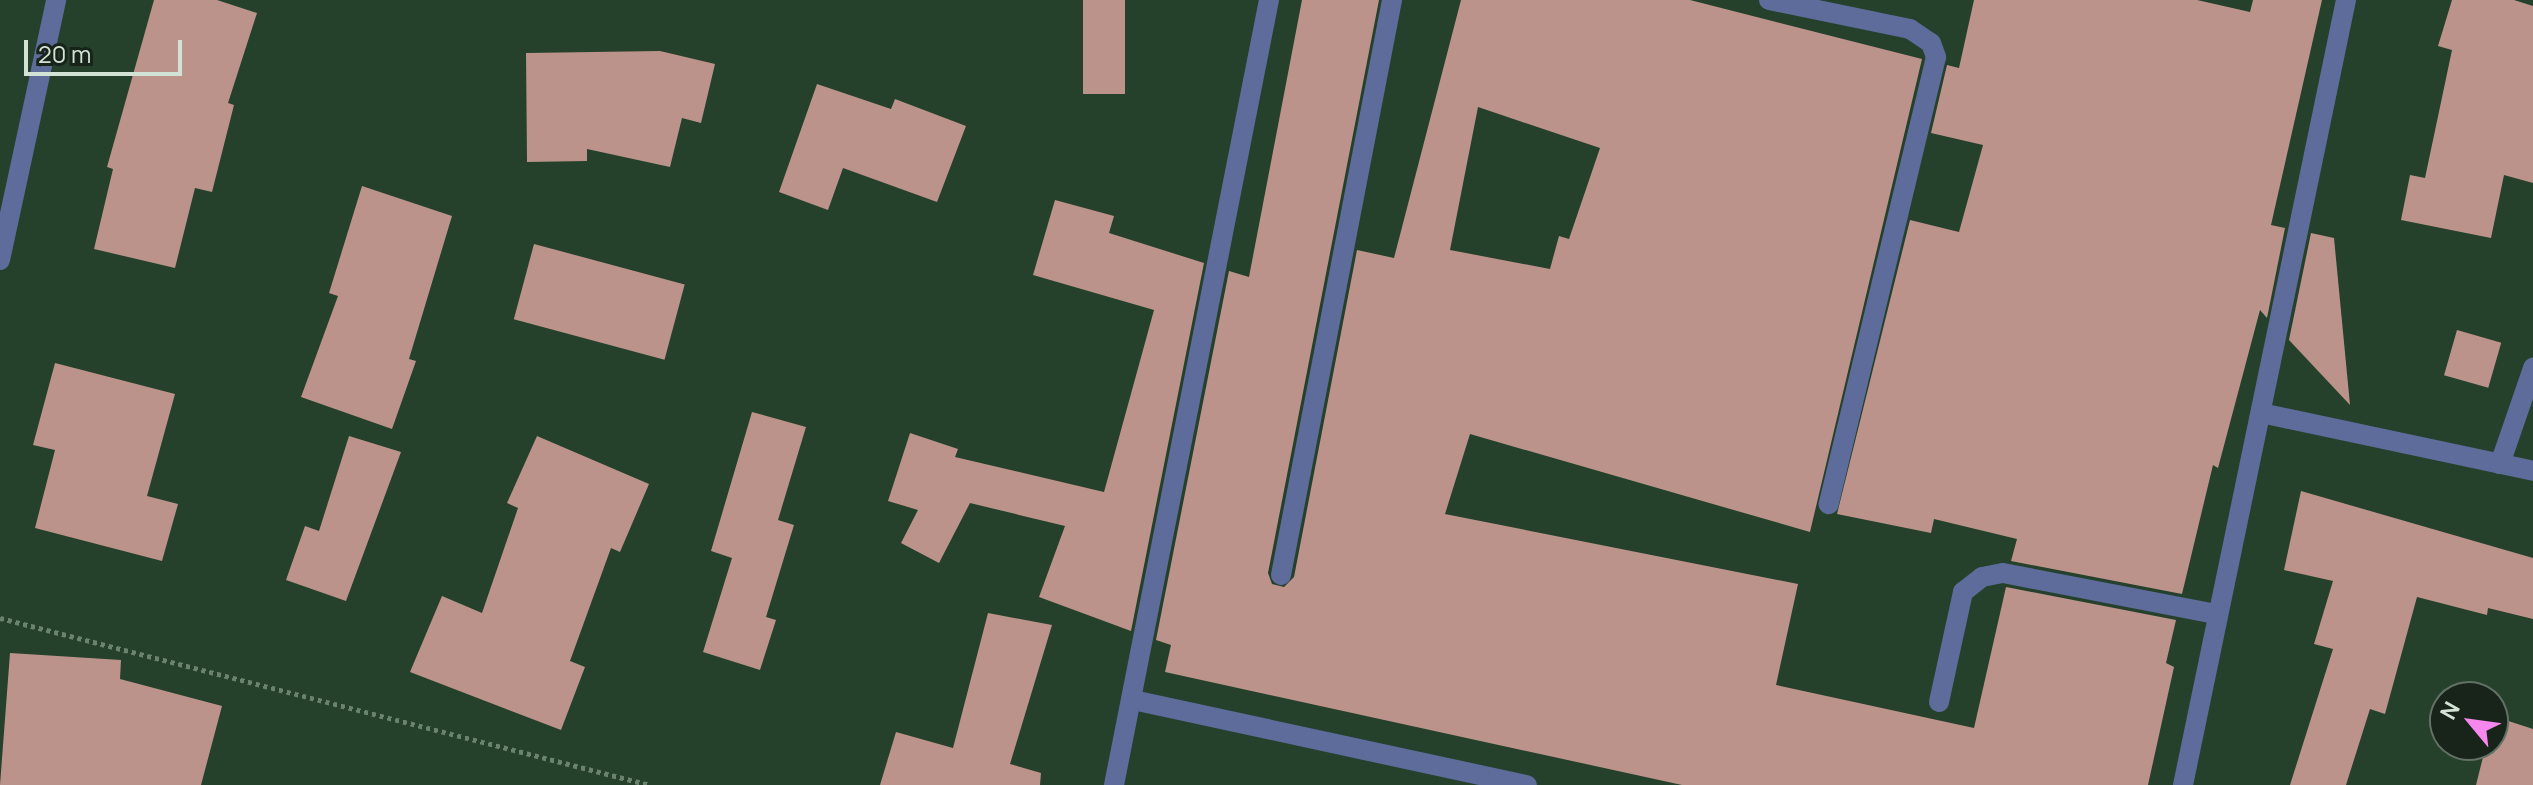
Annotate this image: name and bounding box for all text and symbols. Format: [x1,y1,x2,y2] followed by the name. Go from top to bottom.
[28,24,186,74] scale bar
[38,37,91,70] text: 20 m
[2429,681,2509,761] north arrow
[2433,696,2467,725] text: N

